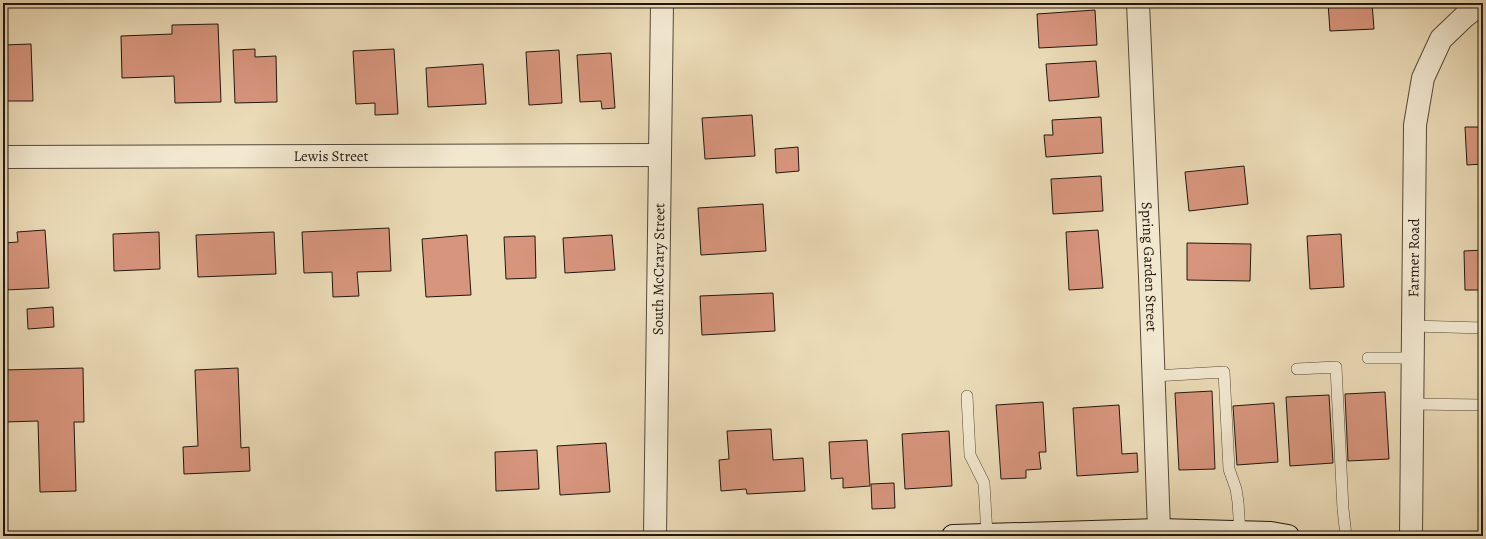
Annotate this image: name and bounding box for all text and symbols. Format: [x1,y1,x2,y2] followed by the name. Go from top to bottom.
[293,146,369,166] street label: Lewis Street
[1137,201,1162,332] street label: Spring Garden Street
[648,203,669,335] street label: South McCrary Street
[1403,217,1424,298] street label: Farmer Road

